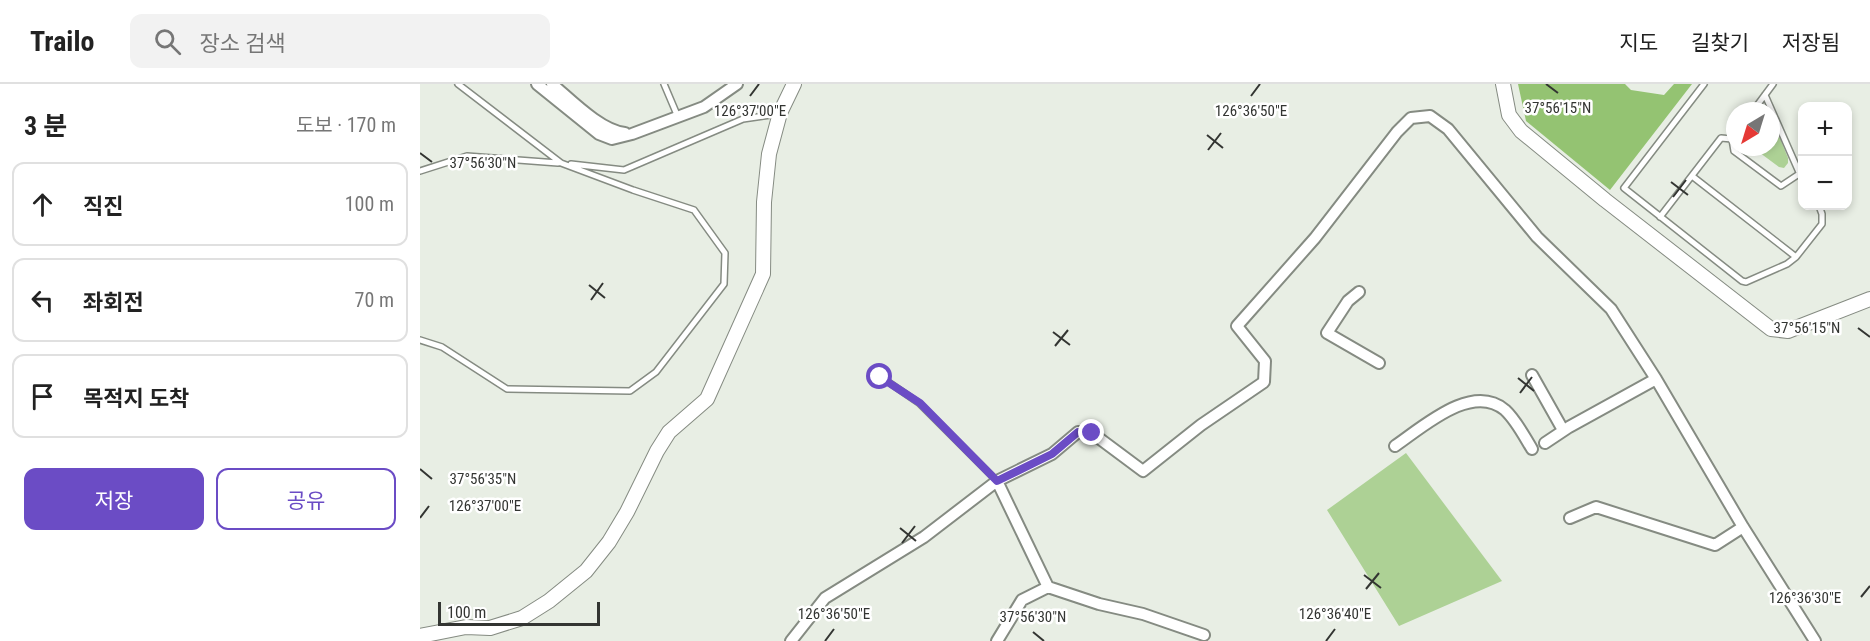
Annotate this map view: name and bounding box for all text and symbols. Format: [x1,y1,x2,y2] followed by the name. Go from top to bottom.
[130,14,550,68] search box
[30,25,94,58] text: Trailo
[151,25,184,58] icon: search
[199,31,285,56] text: 장소 검색
[1619,31,1658,55] text: 지도
[1691,31,1749,55] text: 길찾기
[1782,31,1840,55] text: 저장됨
[1525,99,1591,117] text: 37°56'15"N
[714,102,786,120] text: 126°37'00"E
[1215,102,1287,120] text: 126°36'50"E
[1726,102,1780,156] north arrow
[1798,102,1852,210] map controls
[1798,102,1852,156] button: +
[24,111,67,141] text: 3 분
[296,113,396,137] text: 도보 · 170 m
[450,154,516,172] text: 37°56'30"N
[1798,156,1852,210] button: −
[26,188,59,221] icon: ahead
[345,192,394,216] text: 100 m
[83,194,123,219] text: 직진
[26,284,59,317] icon: left
[355,288,394,312] text: 70 m
[83,290,144,315] text: 좌회전
[1774,319,1840,337] text: 37°56'15"N
[866,363,892,389] route start
[26,380,59,413] icon: arrive
[83,386,189,411] text: 목적지 도착
[1078,419,1104,445] route end
[24,468,204,530] button: 저장
[216,468,396,530] button: 공유
[450,470,516,488] text: 37°56'35"N
[449,497,521,515] text: 126°37'00"E
[1769,589,1841,607] text: 126°36'30"E
[438,599,600,626] scale bar
[447,603,486,622] text: 100 m
[798,605,870,623] text: 126°36'50"E
[1299,605,1371,623] text: 126°36'40"E
[1000,608,1066,626] text: 37°56'30"N

